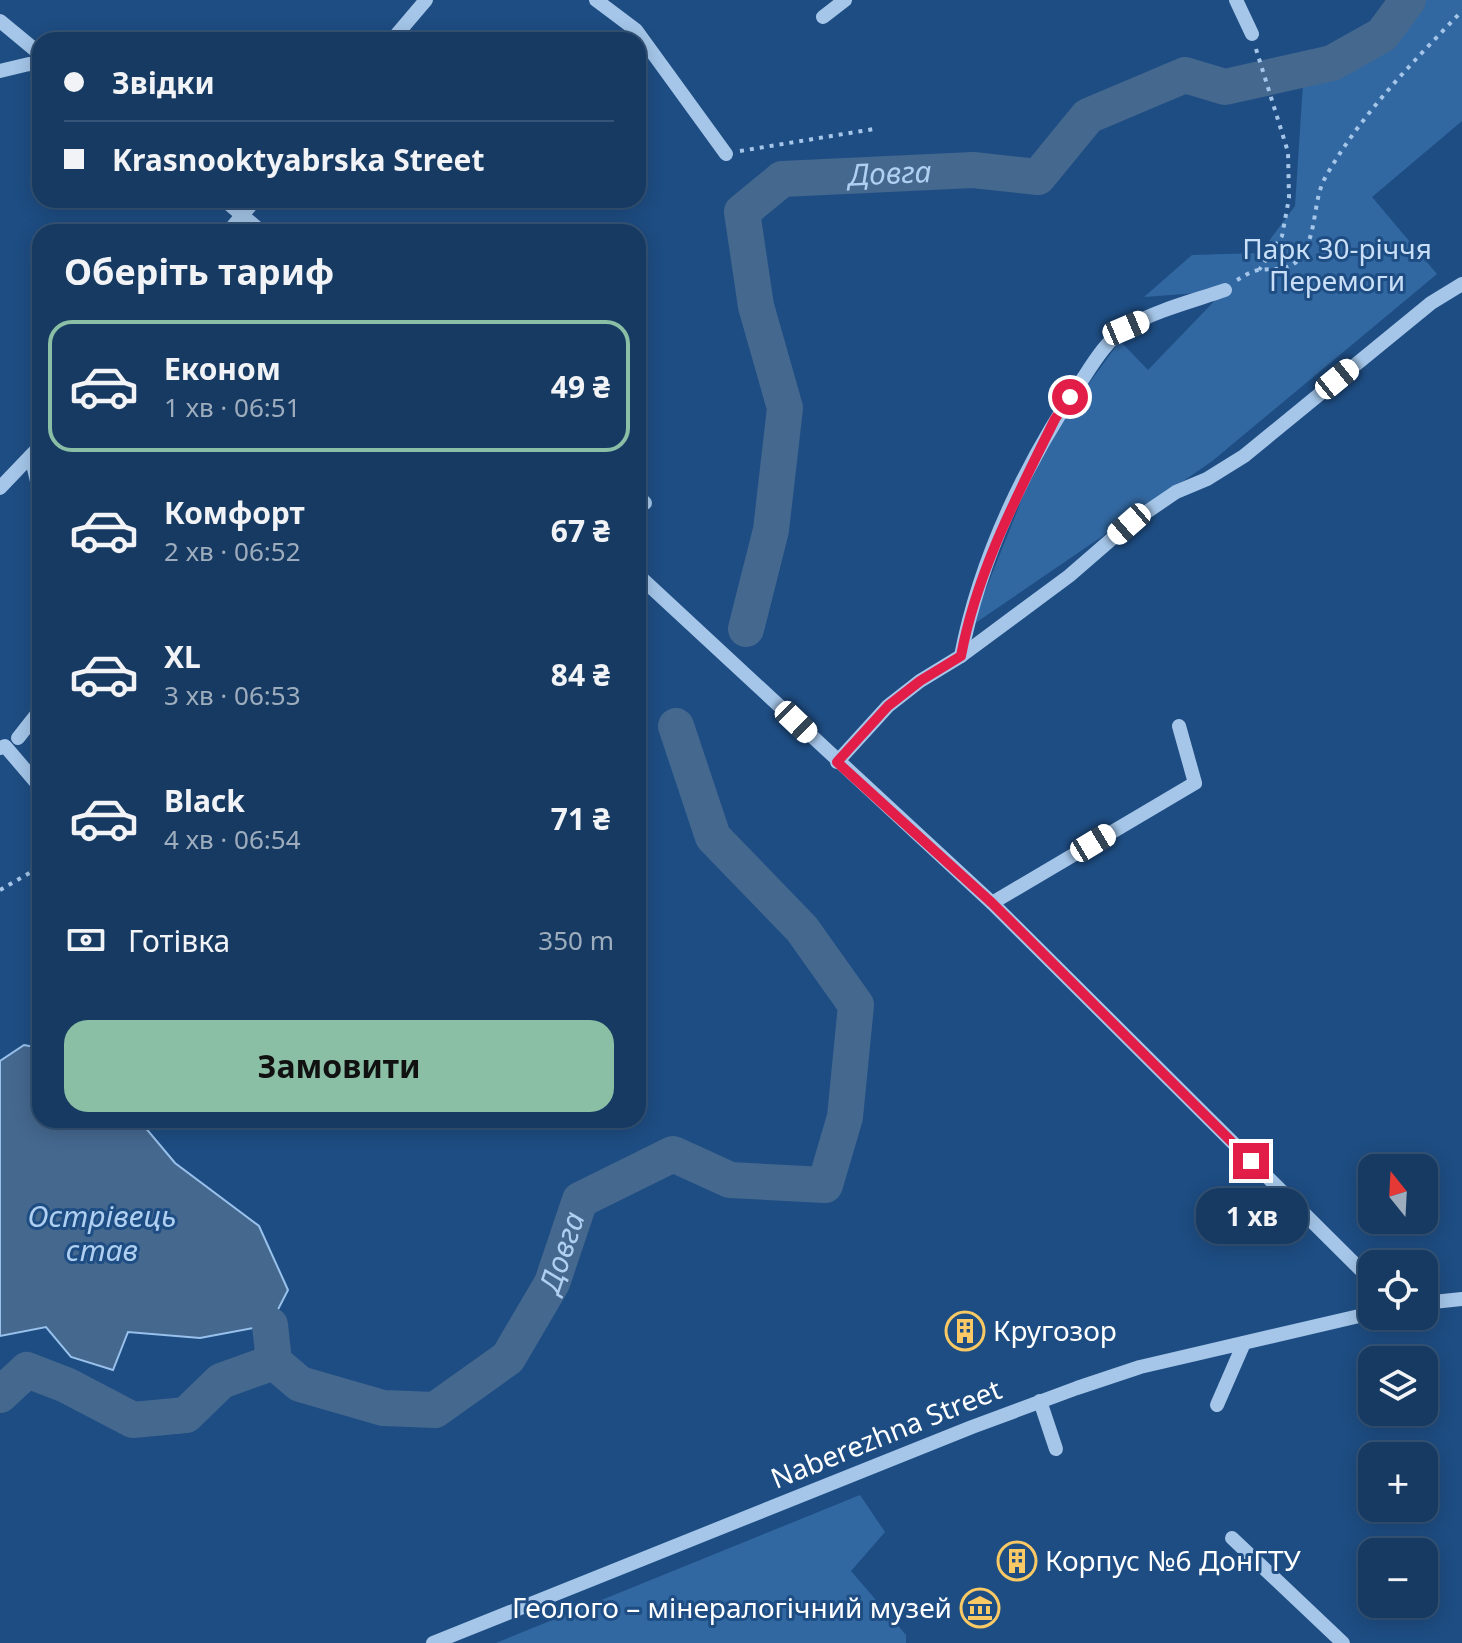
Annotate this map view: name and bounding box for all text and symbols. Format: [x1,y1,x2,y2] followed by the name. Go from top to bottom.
[112,62,215,103] text: Звідки
[112,139,484,180] text: Krasnooktyabrska Street
[844,150,932,195] water label: Довга
[1242,229,1432,299] park label: Парк 30-річчя Перемоги
[64,247,334,296] text: Оберіть тариф
[1099,308,1153,348] car
[164,348,281,389] text: Економ
[68,350,140,422] icon: car
[1311,355,1363,403] car
[551,366,610,407] text: 49 ₴
[1052,379,1088,415] route start
[164,389,301,425] text: 1 хв · 06:51
[164,492,305,533] text: Комфорт
[68,494,140,566] icon: car
[1103,499,1155,549] car
[551,510,610,551] text: 67 ₴
[164,533,301,569] text: 2 хв · 06:52
[164,636,201,677] text: XL
[68,638,140,710] icon: car
[551,654,610,695] text: 84 ₴
[164,677,301,713] text: 3 хв · 06:53
[770,697,822,747] car
[164,780,245,821] text: Black
[68,782,140,854] icon: car
[551,798,610,839] text: 71 ₴
[1066,820,1120,866] car
[164,821,301,857] text: 4 хв · 06:54
[64,918,108,962] icon: cash
[128,920,230,961] text: Готівка
[538,922,614,958] text: 350 m
[64,1020,614,1112] button: Замовити
[1233,1143,1269,1179] route end
[1358,1154,1438,1234] north arrow
[1358,1154,1438,1618] map controls
[1195,1189,1307,1245] callout: 1 хв
[28,1195,176,1270] water label: Острівець став
[1226,1198,1278,1234] text: 1 хв
[527,1206,594,1301] water label: Довга
[1358,1250,1438,1330] button: locate
[944,1310,986,1352] building icon: Кругозор
[993,1311,1117,1349] place label: Кругозор
[1358,1346,1438,1426] button: layers
[765,1369,1007,1497] street label: Naberezhna Street
[1358,1442,1438,1522] button: +
[1358,1538,1438,1618] button: −
[996,1540,1038,1582] building icon: Корпус №6 ДонГТУ
[1045,1541,1302,1579] place label: Корпус №6 ДонГТУ
[959,1587,1001,1629] museum icon: Геолого – мінералогічний музей
[512,1588,952,1626] place label: Геолого – мінералогічний музей

